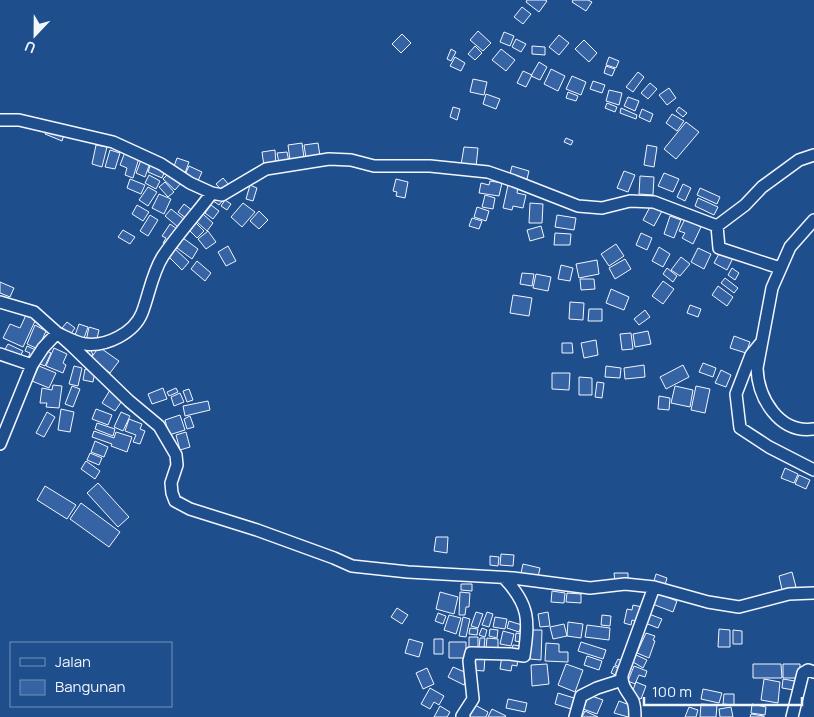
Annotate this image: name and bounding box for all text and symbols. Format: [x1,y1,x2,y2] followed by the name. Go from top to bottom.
[10,10,60,60] north arrow
[22,37,38,58] text: U
[10,642,172,707] legend
[55,651,91,672] text: Jalan
[644,674,802,706] scale bar
[55,676,125,697] text: Bangunan
[652,681,692,702] text: 100 m

